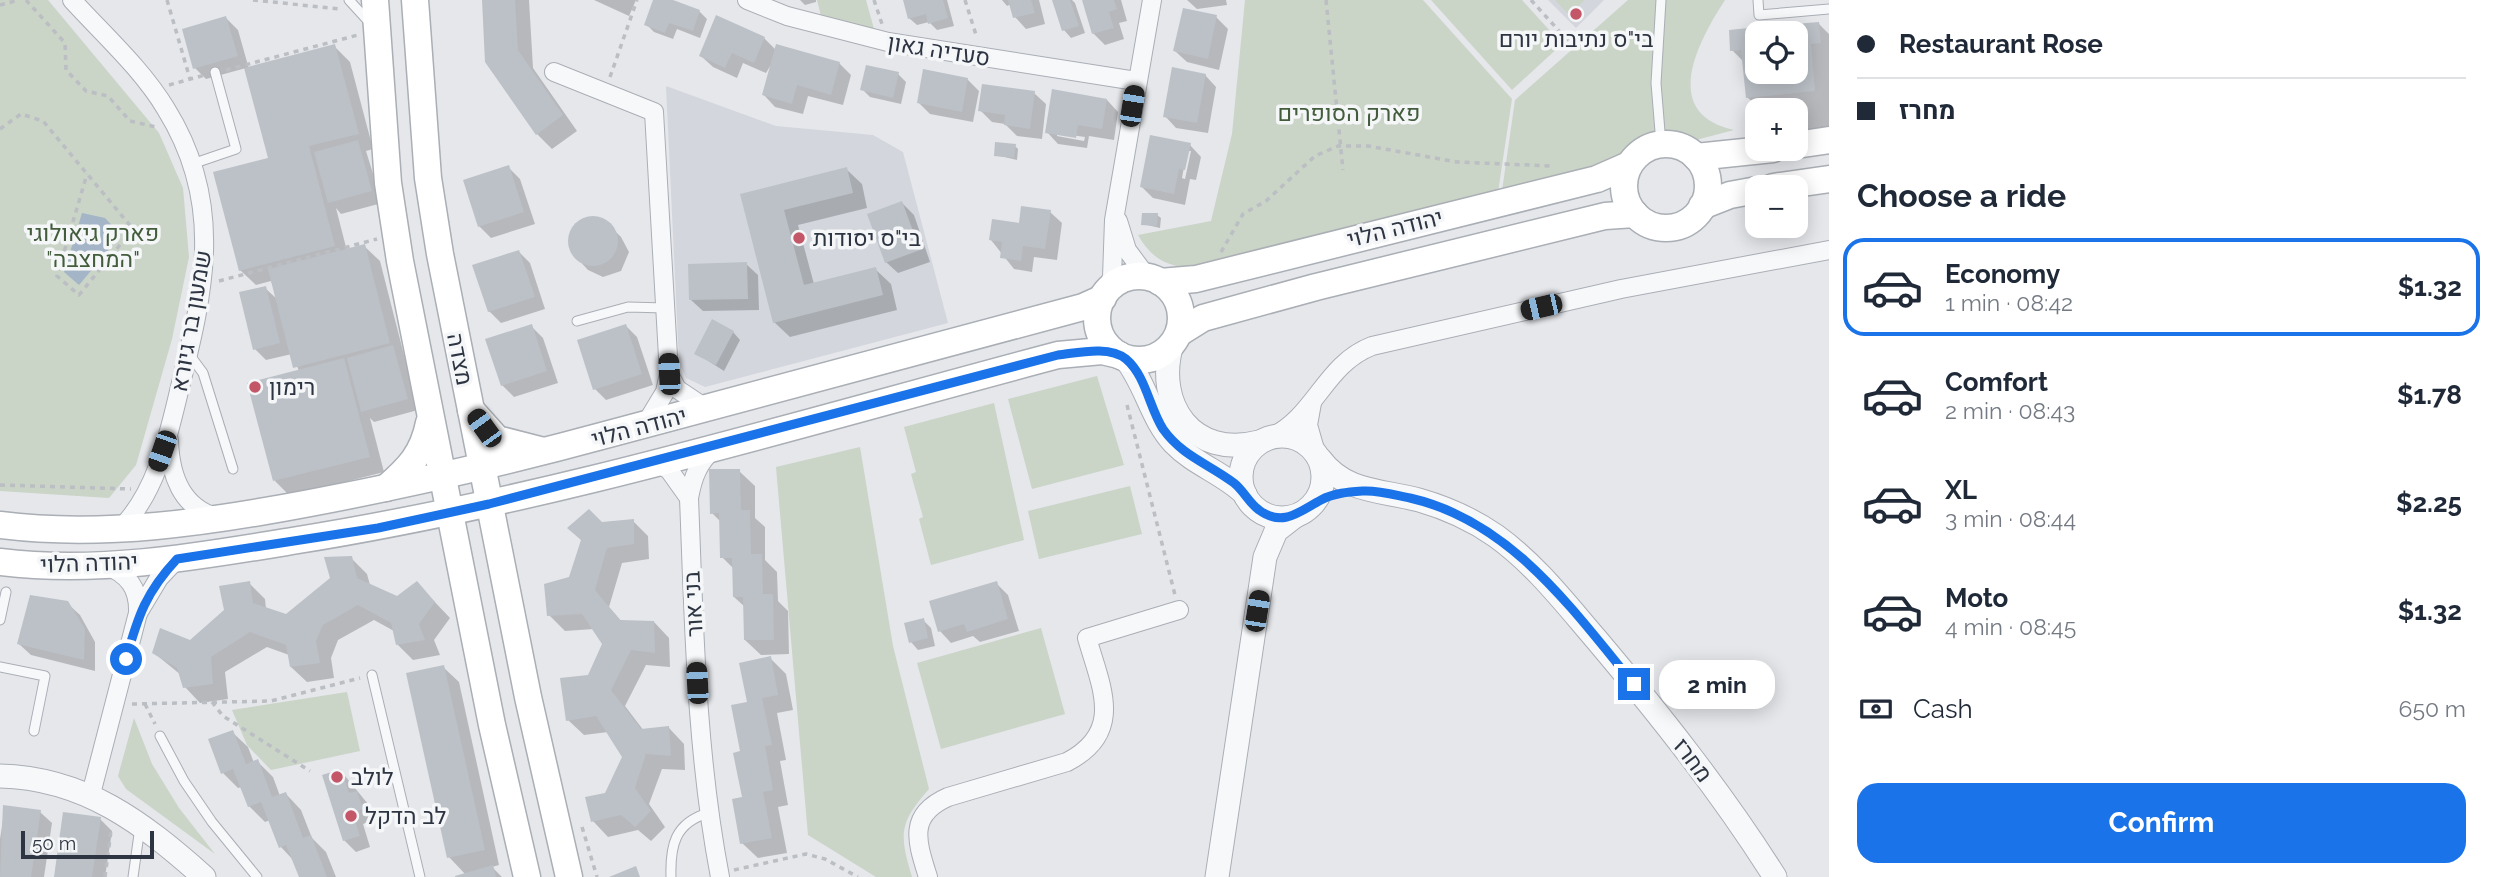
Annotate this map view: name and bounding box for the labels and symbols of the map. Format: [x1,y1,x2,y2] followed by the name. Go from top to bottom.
[1568,6,1584,22] marker: בי"ס נתיבות יורם
[1499,25,1653,52] place label: בי"ס נתיבות יורם
[886,28,992,71] street label: סעדיה גאון
[1119,84,1146,128] car
[1278,99,1420,126] park label: פארק הסופרים
[1344,203,1446,252] street label: יהודה הלוי
[27,219,159,272] park label: פארק גיאולוגי "המחצבה"
[813,224,921,251] place label: בי"ס יסודות
[791,230,807,246] marker: בי"ס יסודות
[165,248,216,394] street label: שמעון בר גיורא
[1519,292,1564,322] car
[442,330,479,387] street label: מצדה
[658,352,681,396] car
[269,373,315,400] place label: רימון
[247,379,263,395] marker: רימון
[588,401,690,452] street label: יהודה הלוי
[464,405,505,451] car
[146,428,179,474] car
[40,547,138,578] street label: יהודה הלוי
[677,570,708,638] street label: בני אור
[1244,589,1271,633] car
[110,643,142,675] route start
[1658,660,1774,708] callout: 2 min
[686,661,709,705] car
[1618,668,1650,700] route end
[1668,732,1719,787] street label: מחרז
[351,763,394,790] place label: לולב
[329,769,345,785] marker: לולב
[365,802,446,829] place label: לב הדקל
[343,808,359,824] marker: לב הדקל
[21,828,154,860] scale bar

